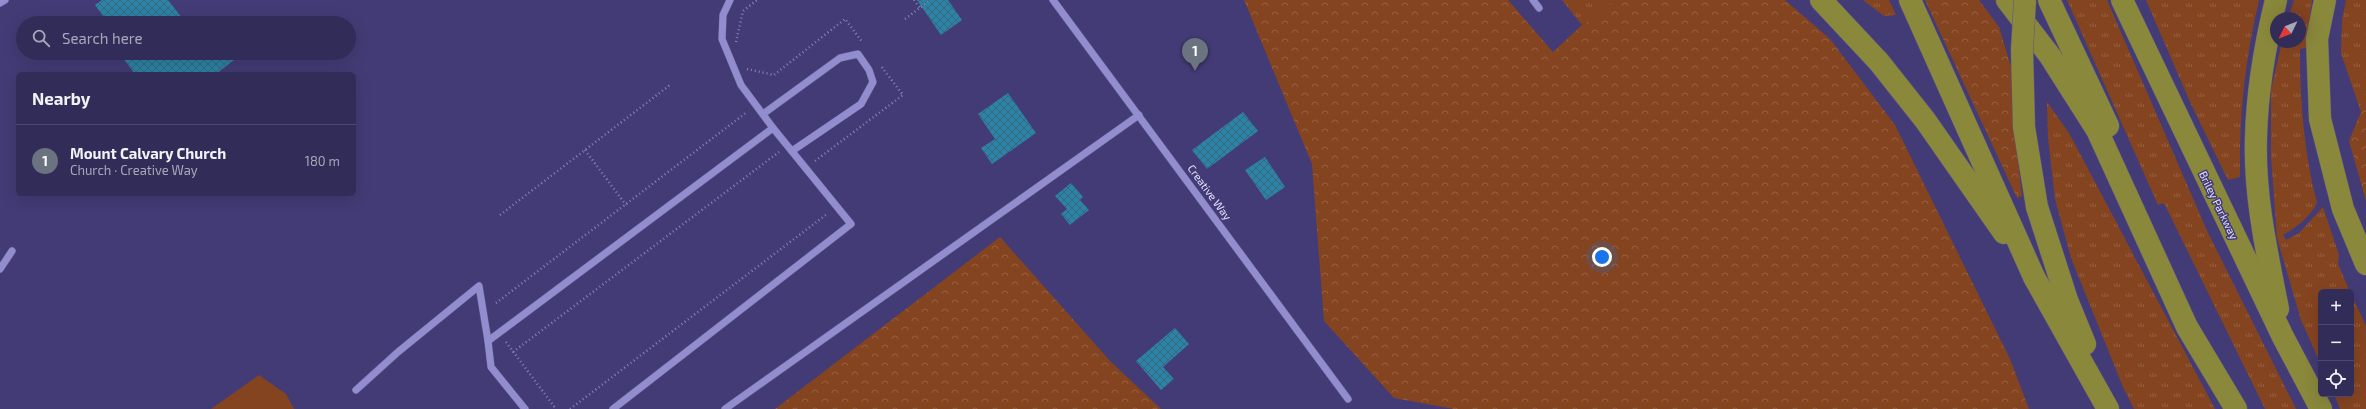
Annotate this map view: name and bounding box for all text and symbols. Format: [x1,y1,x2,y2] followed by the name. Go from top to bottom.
[2270,12,2306,48] north arrow
[16,16,356,60] search box
[30,27,52,49] icon: search
[62,29,143,47] text: Search here
[1182,38,1208,71] pin: 1
[32,88,90,108] text: Nearby
[70,144,226,162] text: Mount Calvary Church
[42,153,48,169] text: 1
[305,153,340,169] text: 180 m
[70,162,198,178] text: Church · Creative Way
[1185,162,1235,222] street label: Creative Way
[2197,169,2241,241] street label: Briley Parkway
[1592,247,1612,267] your location
[2318,289,2354,397] map controls
[2318,289,2354,325] button: +
[2318,325,2354,361] button: −
[2318,361,2354,397] button: locate

